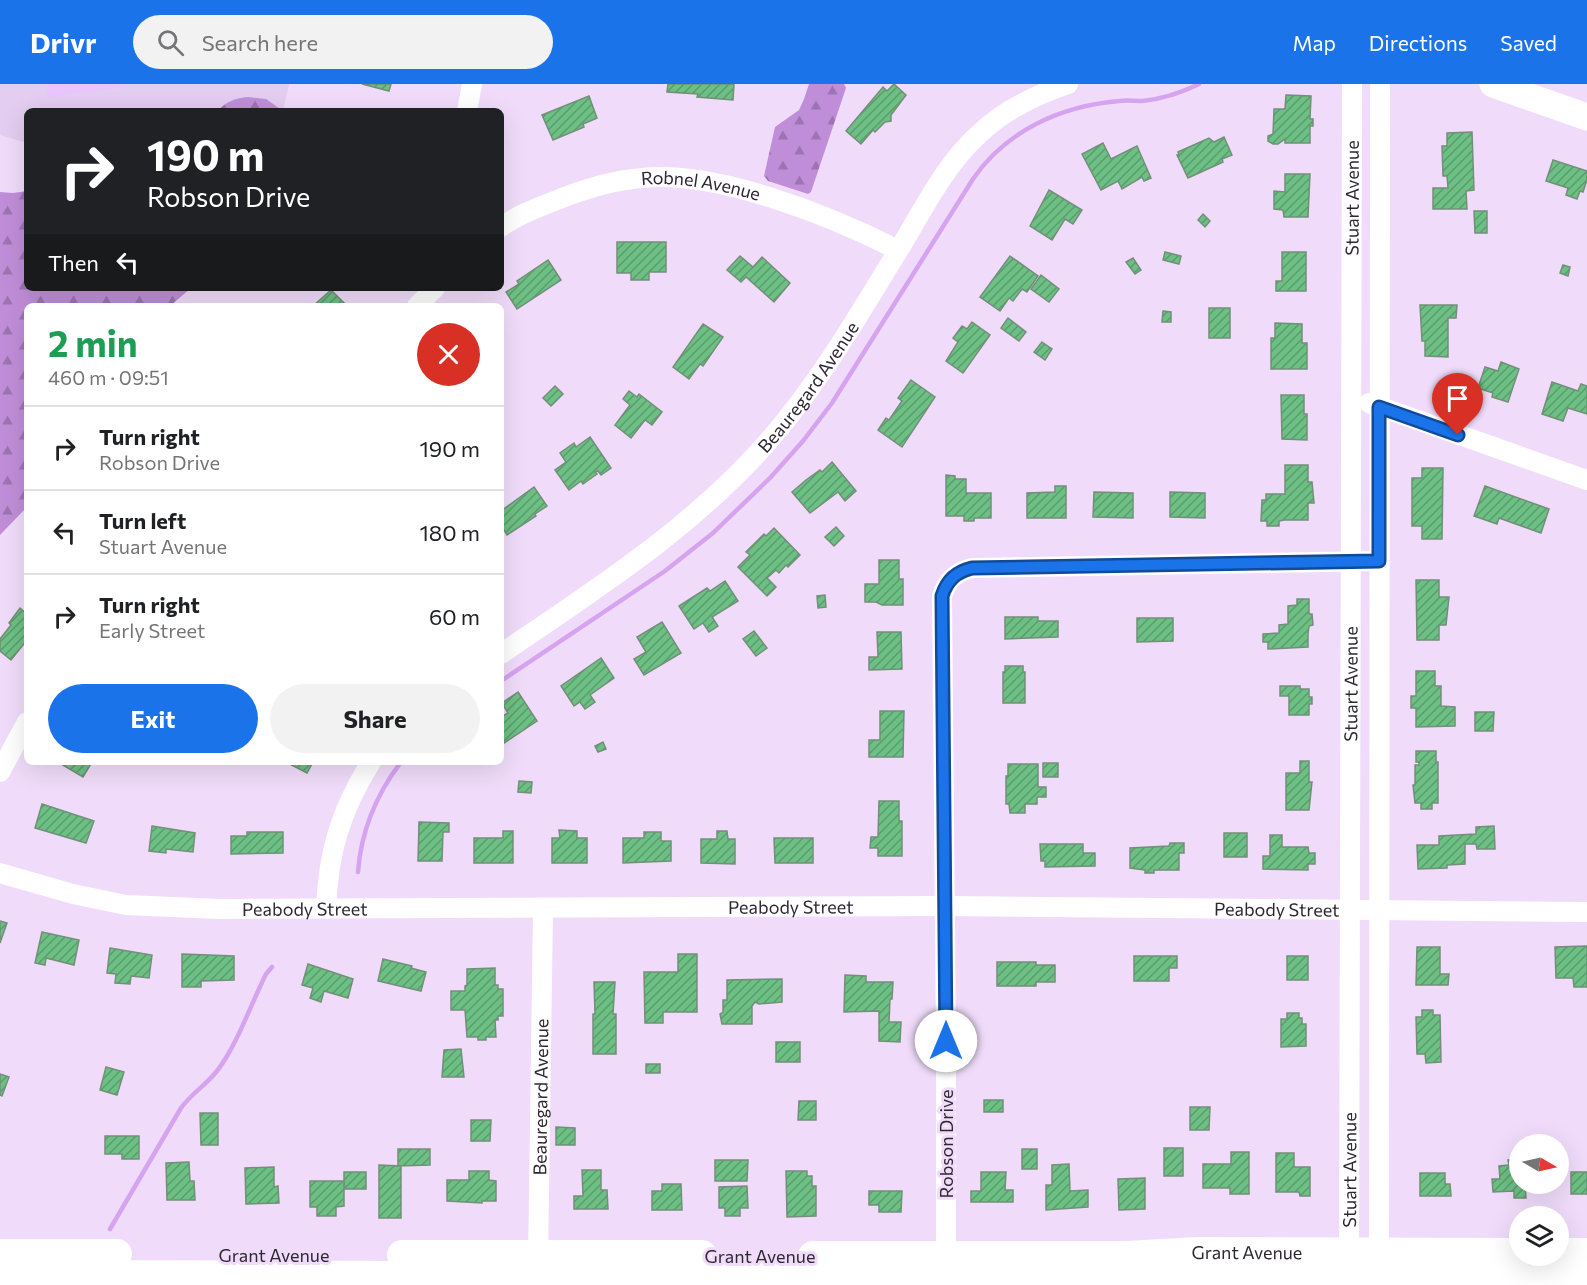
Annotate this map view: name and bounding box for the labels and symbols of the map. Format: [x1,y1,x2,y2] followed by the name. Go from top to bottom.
[1341,140,1363,256] street label: Stuart Avenue
[640,166,763,205] street label: Robnel Avenue
[753,317,863,457] street label: Beauregard Avenue
[1432,373,1483,435] pin
[1339,626,1362,742] street label: Stuart Avenue
[728,895,854,918] street label: Peabody Street
[242,897,368,920] street label: Peabody Street
[1214,898,1340,921] street label: Peabody Street
[914,1009,978,1073] position arrow
[528,1018,552,1176] street label: Beauregard Avenue
[935,1090,957,1198] street label: Robson Drive
[1338,1112,1360,1228] street label: Stuart Avenue
[1509,1134,1569,1194] north arrow
[1191,1241,1302,1263] street label: Grant Avenue
[219,1244,329,1266] street label: Grant Avenue
[705,1245,815,1267] street label: Grant Avenue

